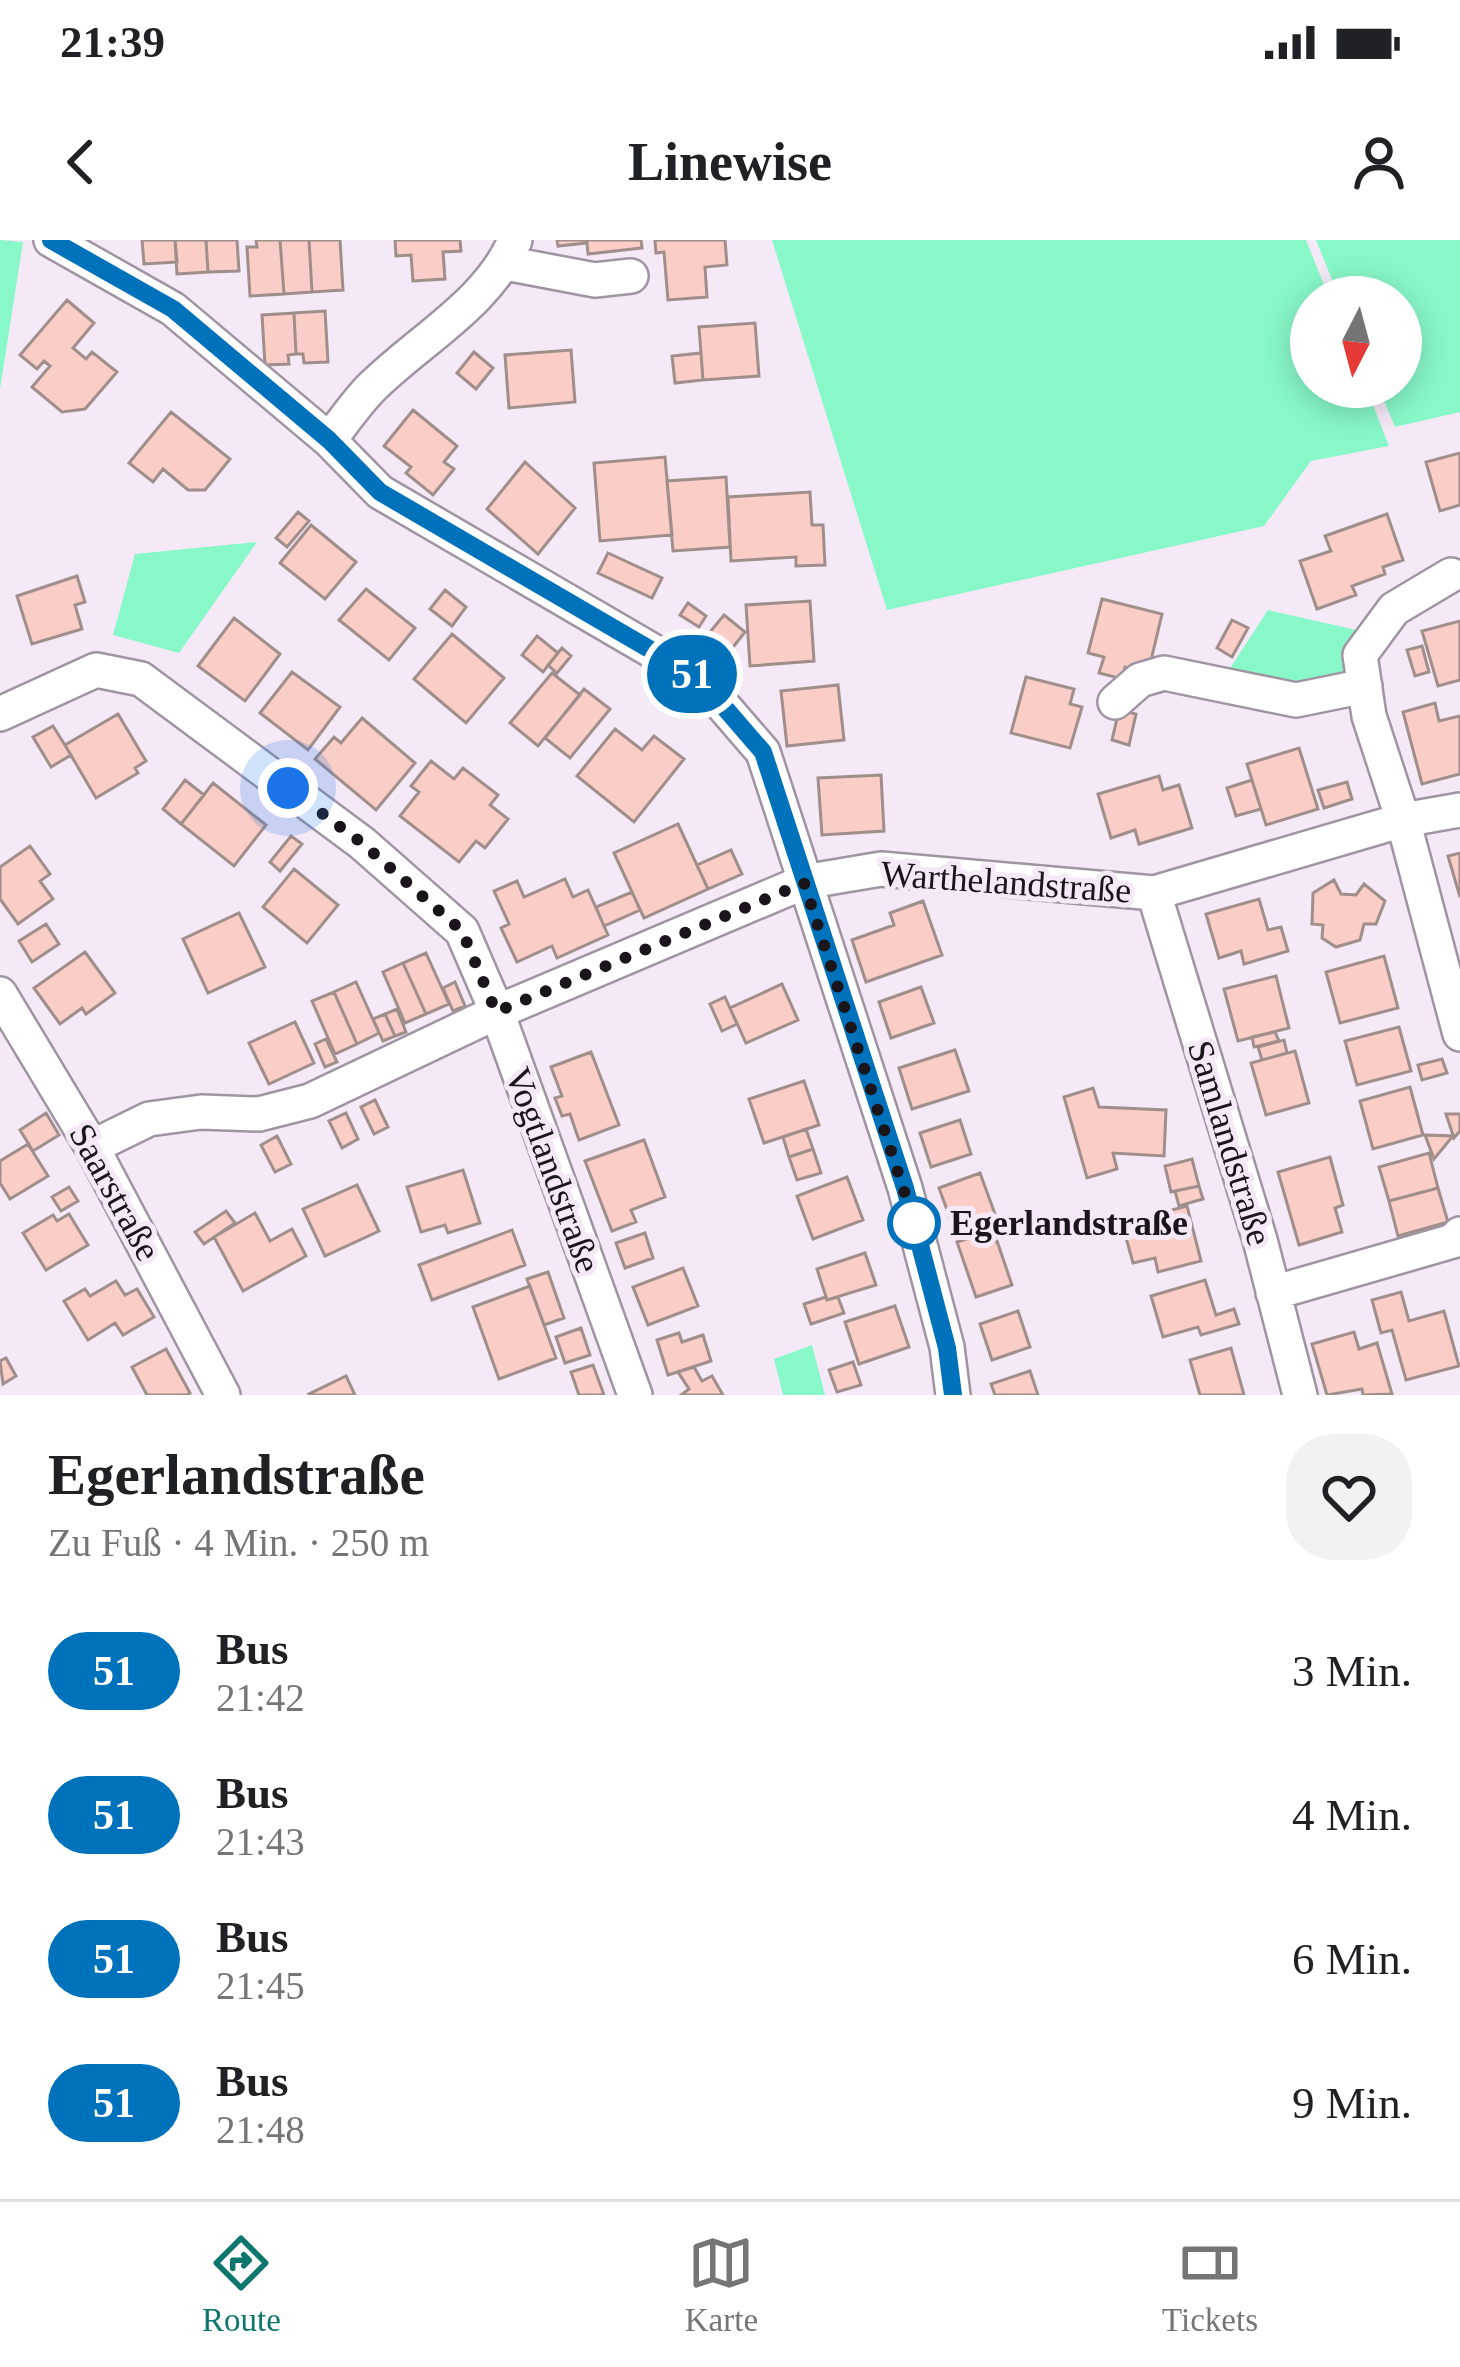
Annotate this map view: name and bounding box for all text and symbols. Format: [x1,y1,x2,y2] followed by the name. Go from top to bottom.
[60,17,165,67] text: 21:39
[48,129,114,195] icon: back
[1346,129,1412,195] icon: person
[628,132,832,192] text: Linewise
[1290,276,1422,408] north arrow
[1290,276,1422,408] map controls
[638,635,746,713] line badge: 51
[671,651,713,697] text: 51
[258,758,318,818] your location
[879,853,1133,911] street label: Warthelandstraße
[1180,1036,1280,1250] street label: Samlandstraße
[497,1062,609,1278] street label: Vogtlandstraße
[61,1117,169,1267] street label: Saarstraße
[889,1198,939,1248] marker: Egerlandstraße
[950,1203,1188,1243] place label: Egerlandstraße
[1286,1434,1412,1560] button: heart
[48,1443,425,1506] text: Egerlandstraße
[48,1521,429,1564] text: Zu Fuß · 4 Min. · 250 m
[216,1624,289,1674] text: Bus
[1292,1646,1412,1696] text: 3 Min.
[93,1648,135,1694] text: 51
[216,1676,305,1719] text: 21:42
[216,1768,289,1818] text: Bus
[1292,1790,1412,1840] text: 4 Min.
[93,1792,135,1838] text: 51
[216,1820,305,1863] text: 21:43
[216,1912,289,1962] text: Bus
[1292,1934,1412,1984] text: 6 Min.
[93,1936,135,1982] text: 51
[216,1964,305,2007] text: 21:45
[216,2056,289,2106] text: Bus
[1292,2078,1412,2128] text: 9 Min.
[93,2080,135,2126] text: 51
[216,2108,305,2151] text: 21:48
[202,2230,281,2339] tab: Route
[685,2230,758,2339] tab: Karte
[1162,2230,1258,2339] tab: Tickets

